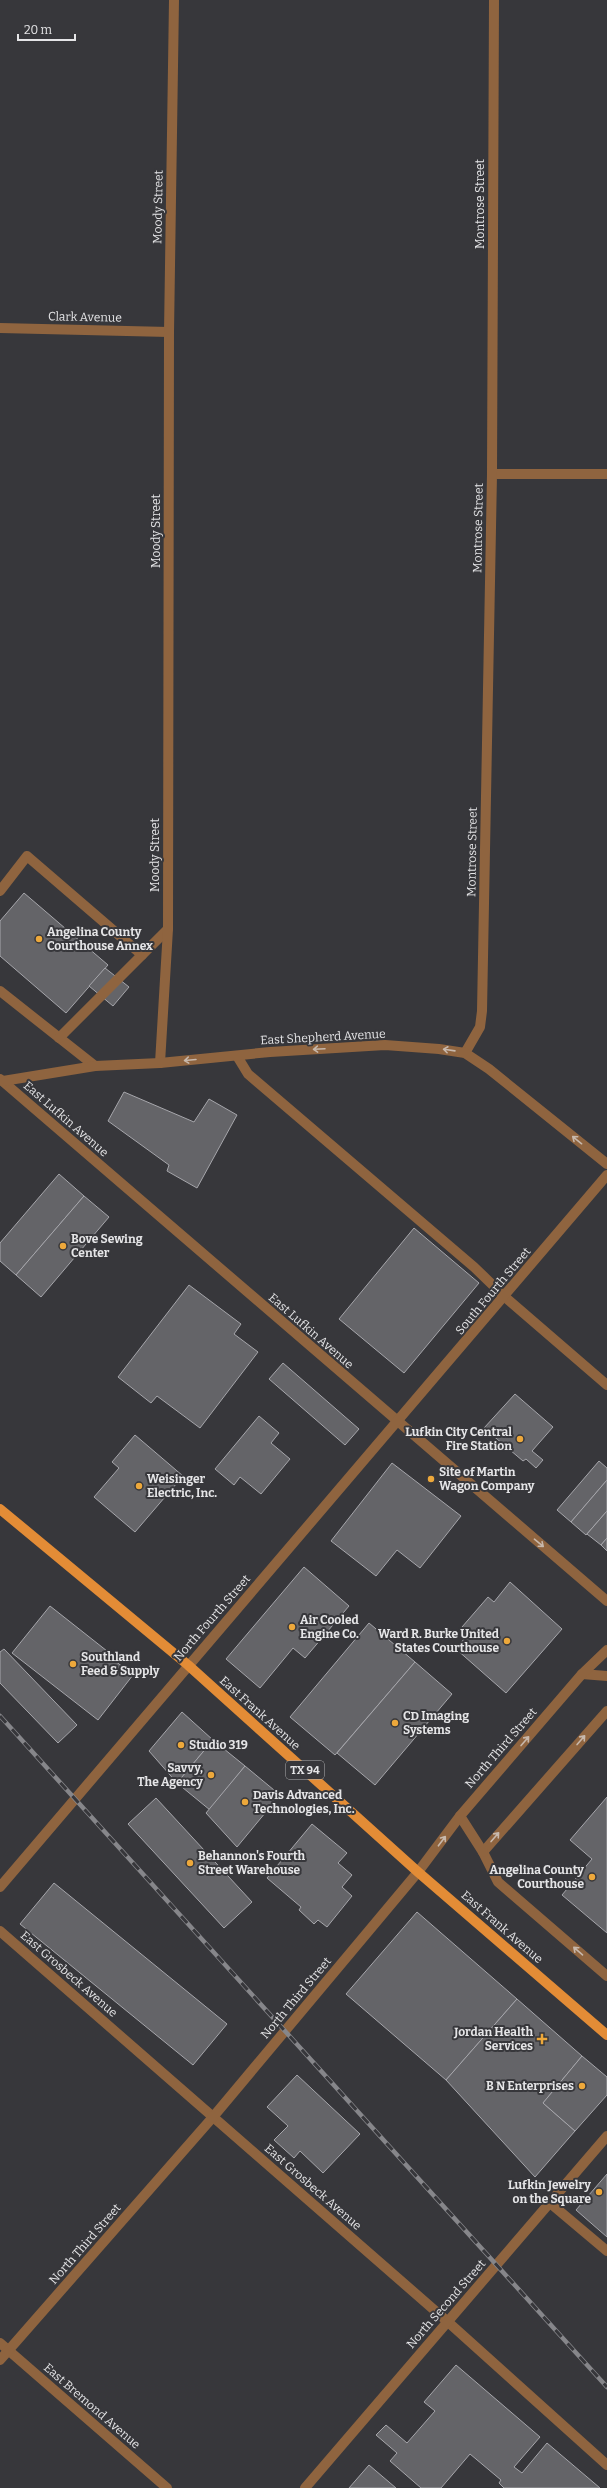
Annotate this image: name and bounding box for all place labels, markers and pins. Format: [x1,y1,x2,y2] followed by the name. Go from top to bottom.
[47,925,153,953] place label: Angelina County Courthouse Annex
[34,934,44,944] marker: Angelina County Courthouse Annex
[71,1232,143,1260] place label: Bove Sewing Center
[58,1241,68,1251] marker: Bove Sewing Center
[405,1425,512,1453] place label: Lufkin City Central Fire Station
[515,1434,525,1444] marker: Lufkin City Central Fire Station
[439,1465,535,1493] place label: Site of Martin Wagon Company
[147,1472,217,1500] place label: Weisinger Electric, Inc.
[426,1474,436,1484] marker: Site of Martin Wagon Company
[134,1481,144,1491] marker: Weisinger Electric, Inc.
[300,1613,360,1641] place label: Air Cooled Engine Co.
[287,1622,297,1632] marker: Air Cooled Engine Co.
[378,1627,500,1655] place label: Ward R. Burke United States Courthouse
[502,1636,512,1646] marker: Ward R. Burke United States Courthouse
[81,1650,160,1678] place label: Southland Feed & Supply
[68,1659,78,1669] marker: Southland Feed & Supply
[403,1709,469,1737] place label: CD Imaging Systems
[390,1718,400,1728] marker: CD Imaging Systems
[189,1738,248,1752] place label: Studio 319
[176,1740,186,1750] marker: Studio 319
[137,1761,203,1789] place label: Savvy, The Agency
[206,1770,216,1780] marker: Savvy, The Agency
[253,1788,355,1816] place label: Davis Advanced Technologies, Inc.
[240,1797,250,1807] marker: Davis Advanced Technologies, Inc.
[198,1849,306,1877] place label: Behannon's Fourth Street Warehouse
[185,1858,195,1868] marker: Behannon's Fourth Street Warehouse
[489,1863,584,1891] place label: Angelina County Courthouse
[587,1872,597,1882] marker: Angelina County Courthouse
[453,2025,533,2053] place label: Jordan Health Services
[536,2033,548,2045] marker: Jordan Health Services
[486,2079,574,2093] place label: B N Enterprises
[577,2081,587,2091] marker: B N Enterprises
[508,2178,591,2206] place label: Lufkin Jewelry on the Square
[594,2187,604,2197] marker: Lufkin Jewelry on the Square

